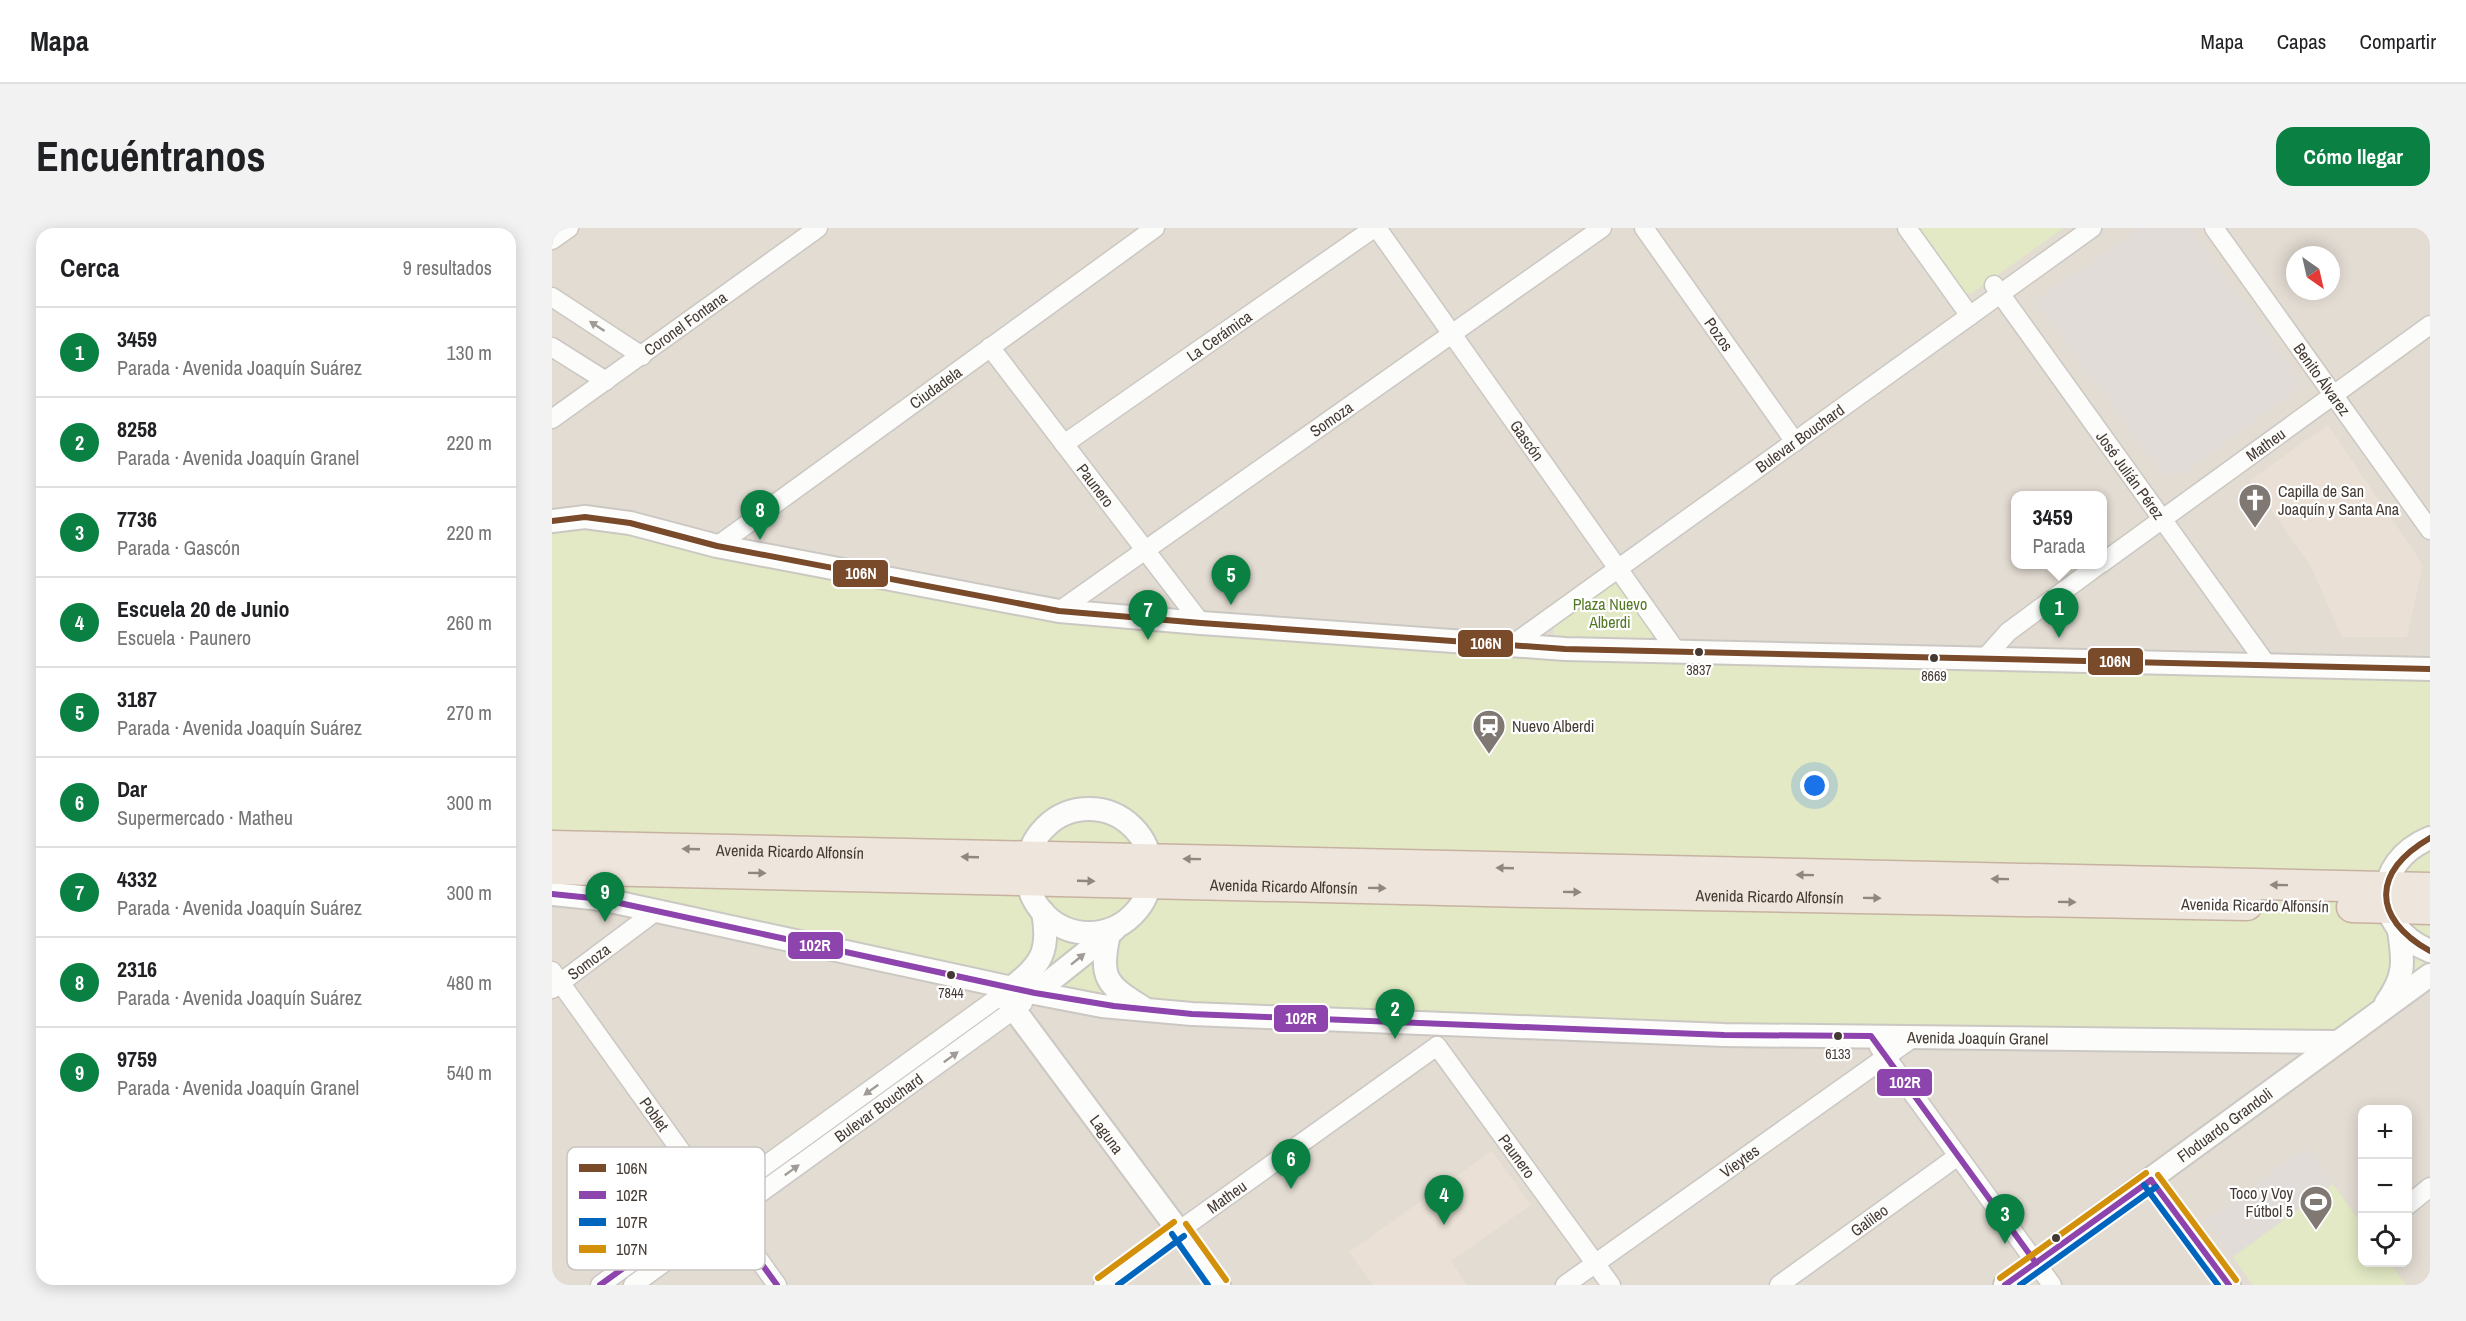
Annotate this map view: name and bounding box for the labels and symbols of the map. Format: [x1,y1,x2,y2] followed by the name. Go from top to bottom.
[2286,246,2340,300] north arrow
[639,286,732,361] street label: Coronel Fontana
[1182,305,1257,366] street label: La Cerámica
[1699,313,1738,355] street label: Pozos
[589,321,605,332] one-way arrow
[2289,338,2356,420] street label: Benito Álvarez
[905,360,967,414] street label: Ciudadela
[1305,396,1358,442] street label: Somoza
[1751,399,1849,477] street label: Bulevar Bouchard
[1505,415,1549,465] street label: Gascón
[2241,423,2290,466] street label: Matheu
[2091,426,2170,524] street label: José Julián Pérez
[1072,459,1119,512] street label: Paunero
[2278,480,2400,520] place label: Capilla de San Joaquín y Santa Ana
[2237,482,2273,529] church icon: Capilla de San Joaquín y Santa Ana
[740,490,780,540] pin: 8
[1212,556,1250,605] pin: 5
[832,559,889,588] line badge: 106N
[845,562,877,584] text: 106N
[2040,588,2078,638] pin: 1
[1128,590,1168,640] pin: 7
[1573,593,1647,633] park label: Plaza Nuevo Alberdi
[1457,629,1514,658] line badge: 106N
[1470,632,1502,654] text: 106N
[1693,646,1705,658] marker: 3837
[2087,647,2144,676] line badge: 106N
[2099,650,2131,672] text: 106N
[1928,652,1940,664] marker: 8669
[1686,661,1712,679] place label: 3837
[1921,667,1947,685] place label: 8669
[1471,708,1507,755] station icon: Nuevo Alberdi
[1512,715,1594,737] place label: Nuevo Alberdi
[1800,771,1829,800] your location
[715,839,864,864] street label: Avenida Ricardo Alfonsín
[682,844,701,854] one-way arrow
[961,852,980,862] one-way arrow
[1182,855,1201,864] one-way arrow
[1495,863,1514,873] one-way arrow
[748,868,767,878] one-way arrow
[1795,870,1814,879] one-way arrow
[586,872,624,922] pin: 9
[1209,873,1358,899] street label: Avenida Ricardo Alfonsín
[1990,874,2009,883] one-way arrow
[1077,876,1096,886] one-way arrow
[2269,880,2288,890] one-way arrow
[1367,883,1386,893] one-way arrow
[1695,884,1844,909] street label: Avenida Ricardo Alfonsín
[1562,887,1581,897] one-way arrow
[2180,893,2329,917] street label: Avenida Ricardo Alfonsín
[1862,894,1881,903] one-way arrow
[2057,897,2076,907] one-way arrow
[787,931,844,960] line badge: 102R
[799,934,831,956] text: 102R
[563,938,615,985] street label: Somoza
[1070,953,1085,966] one-way arrow
[945,969,957,981] marker: 7844
[938,984,964,1002] place label: 7844
[1376,990,1414,1039] pin: 2
[1273,1004,1329,1033] line badge: 102R
[1285,1007,1317,1029] text: 102R
[1906,1026,2049,1050] street label: Avenida Joaquín Granel
[1832,1030,1844,1042] marker: 6133
[1825,1045,1851,1063] place label: 6133
[942,1051,958,1063] one-way arrow
[830,1068,927,1147] street label: Bulevar Bouchard
[1876,1068,1933,1097] line badge: 102R
[1889,1071,1921,1093] text: 102R
[2173,1082,2277,1167] street label: Floduardo Grandoli
[864,1084,880,1096] one-way arrow
[635,1093,674,1136] street label: Poblet
[1085,1110,1129,1159] street label: Laguna
[1494,1129,1541,1182] street label: Paunero
[1715,1139,1764,1183] street label: Vieytes
[1272,1140,1310,1189] pin: 6
[567,1147,765,1270] legend
[616,1157,647,1179] text: 106N
[784,1165,800,1176] one-way arrow
[1202,1175,1251,1218] street label: Matheu
[1424,1176,1464,1225] pin: 4
[2230,1182,2293,1222] place label: Toco y Voy Fútbol 5
[616,1184,648,1206] text: 102R
[2298,1184,2334,1231] sports icon: Toco y Voy Fútbol 5
[1986,1194,2024,1244] pin: 3
[1846,1199,1892,1241] street label: Galileo
[616,1211,648,1233] text: 107R
[2050,1232,2062,1244] unlabelled marker
[616,1238,647,1260] text: 107N

